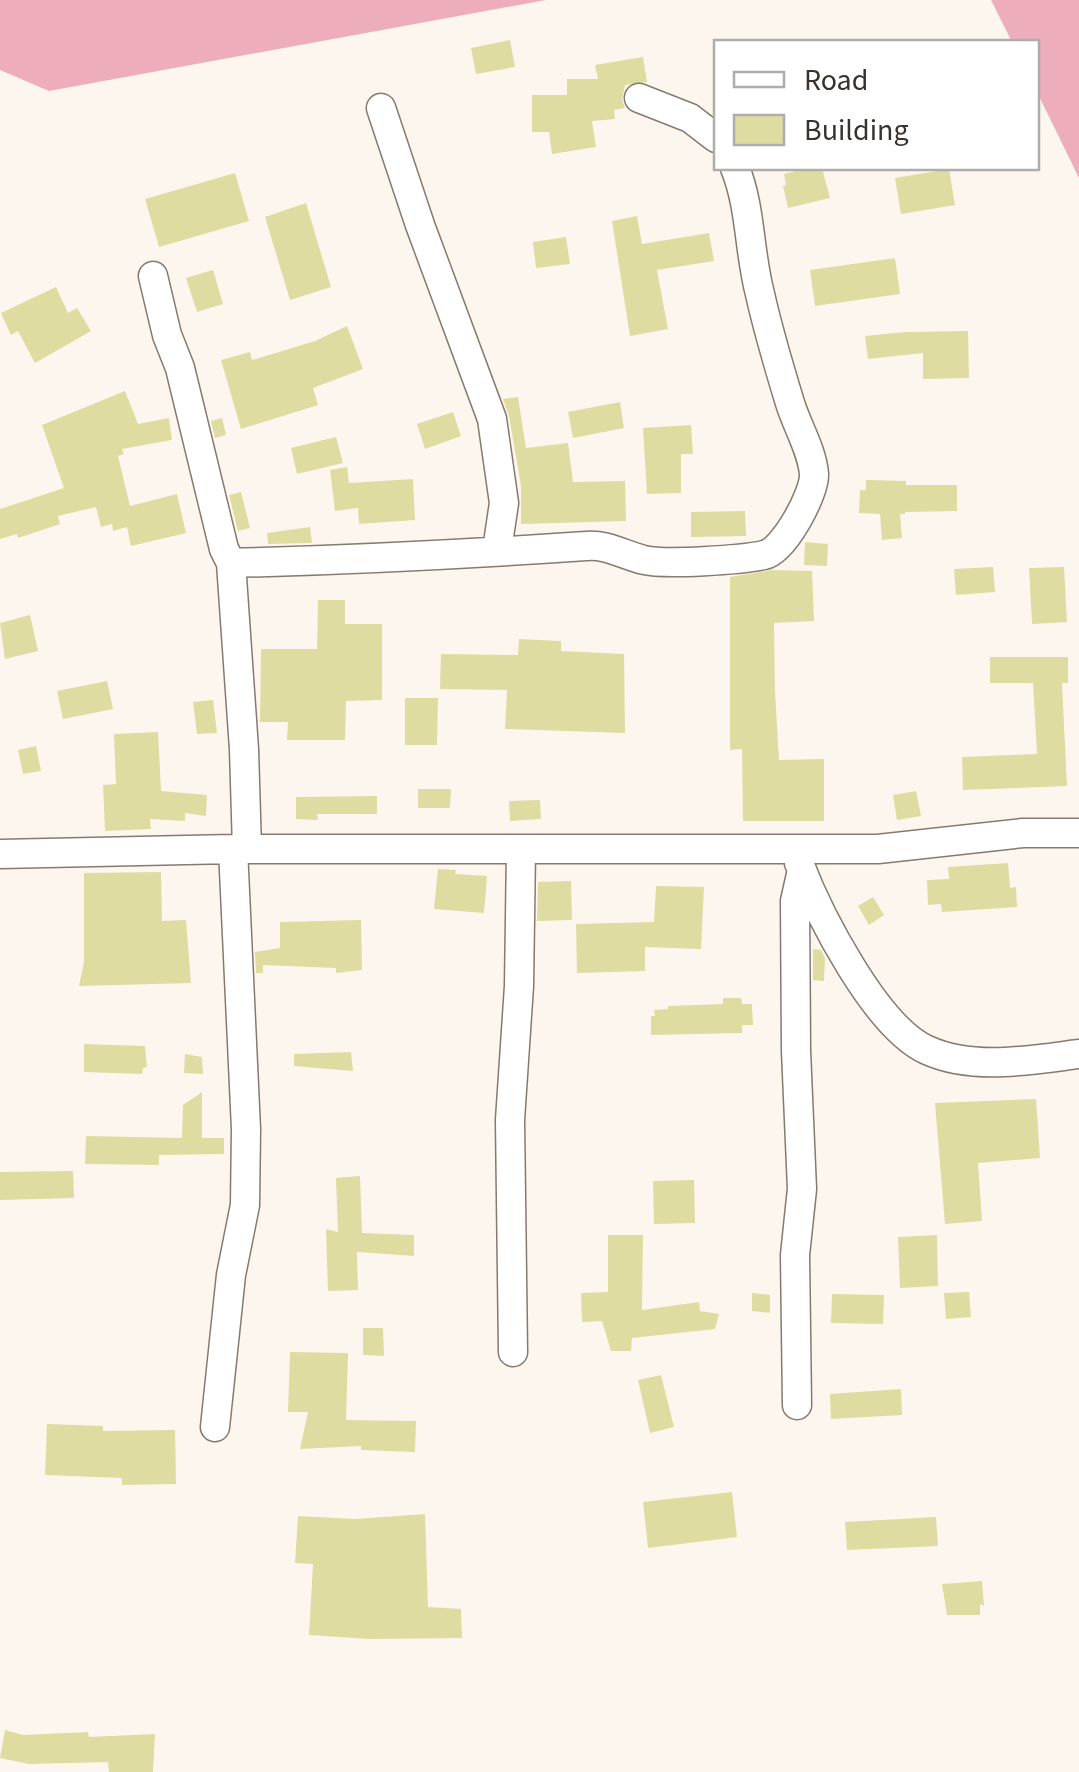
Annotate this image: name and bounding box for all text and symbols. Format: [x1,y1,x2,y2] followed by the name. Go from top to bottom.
[714,40,1039,170] legend
[804,59,868,102] text: Road
[804,109,909,152] text: Building

